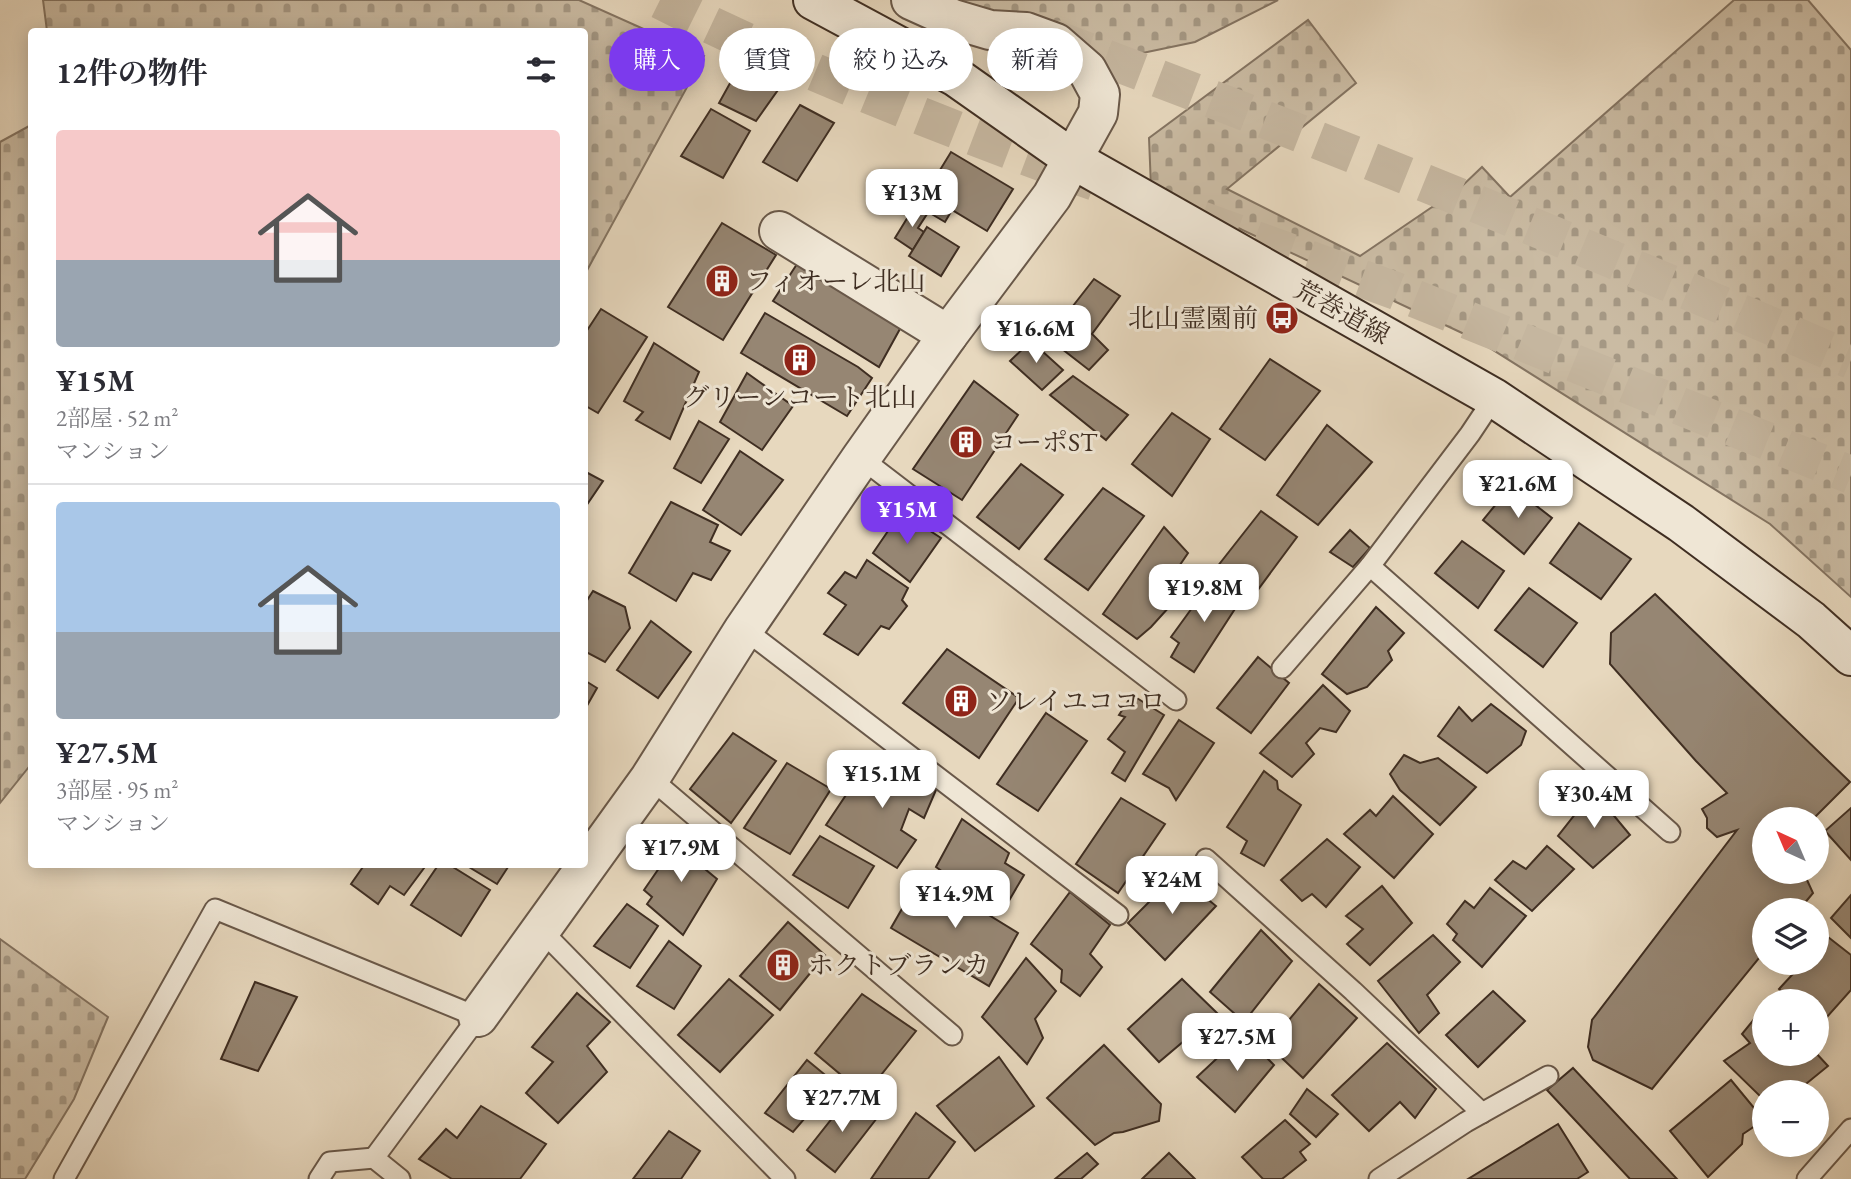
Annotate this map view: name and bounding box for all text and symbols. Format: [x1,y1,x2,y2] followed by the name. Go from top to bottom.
[609,28,705,91] chip: 購入
[719,28,815,91] chip: 賃貸
[829,28,973,91] chip: 絞り込み
[987,28,1083,91] chip: 新着
[522,51,560,89] icon: filters
[56,53,208,92] text: 12件の物件
[871,170,953,229] pin: ¥13M
[245,175,371,301] icon: home
[882,177,942,207] text: ¥13M
[703,262,741,300] building icon: フィオーレ北山
[746,264,925,298] place label: フィオーレ北山
[1288,272,1396,352] street label: 荒巻道線
[1263,299,1301,337] bus stop icon: 北山霊園前
[1128,301,1258,335] place label: 北山霊園前
[979,306,1093,365] pin: ¥16.6M
[997,313,1075,343] text: ¥16.6M
[781,341,819,379] building icon: グリーンコート北山
[56,361,135,400] text: ¥15M
[683,380,917,414] place label: グリーンコート北山
[56,403,178,433] text: 2部屋 · 52 m²
[947,423,985,461] building icon: コーポST
[990,425,1098,459] place label: コーポST
[56,436,170,466] text: マンション
[1461,461,1575,520] pin: ¥21.6M
[1479,468,1557,498] text: ¥21.6M
[866,486,948,546] pin: ¥15M
[877,494,937,524] text: ¥15M
[245,547,371,673] icon: home
[1147,564,1261,624] pin: ¥19.8M
[1165,572,1243,602] text: ¥19.8M
[942,682,980,720] building icon: ソレイユココロ
[986,684,1166,718] place label: ソレイユココロ
[56,733,158,772] text: ¥27.5M
[825,750,939,810] pin: ¥15.1M
[843,758,921,788] text: ¥15.1M
[1537,770,1651,830] pin: ¥30.4M
[56,775,178,805] text: 3部屋 · 95 m²
[1555,778,1633,808] text: ¥30.4M
[1752,807,1829,884] north arrow
[1752,807,1829,1157] map controls
[56,808,170,838] text: マンション
[624,824,738,884] pin: ¥17.9M
[642,832,720,862] text: ¥17.9M
[1131,856,1213,916] pin: ¥24M
[1142,864,1202,894] text: ¥24M
[898,870,1012,930] pin: ¥14.9M
[916,878,994,908] text: ¥14.9M
[1752,898,1829,975] button: layers
[764,946,802,984] building icon: ホクトブランカ
[808,948,989,982] place label: ホクトブランカ
[1752,989,1829,1066] button: +
[1180,1014,1294,1073] pin: ¥27.5M
[1198,1021,1276,1051] text: ¥27.5M
[785,1074,899,1134] pin: ¥27.7M
[1752,1080,1829,1157] button: −
[803,1082,881,1112] text: ¥27.7M

